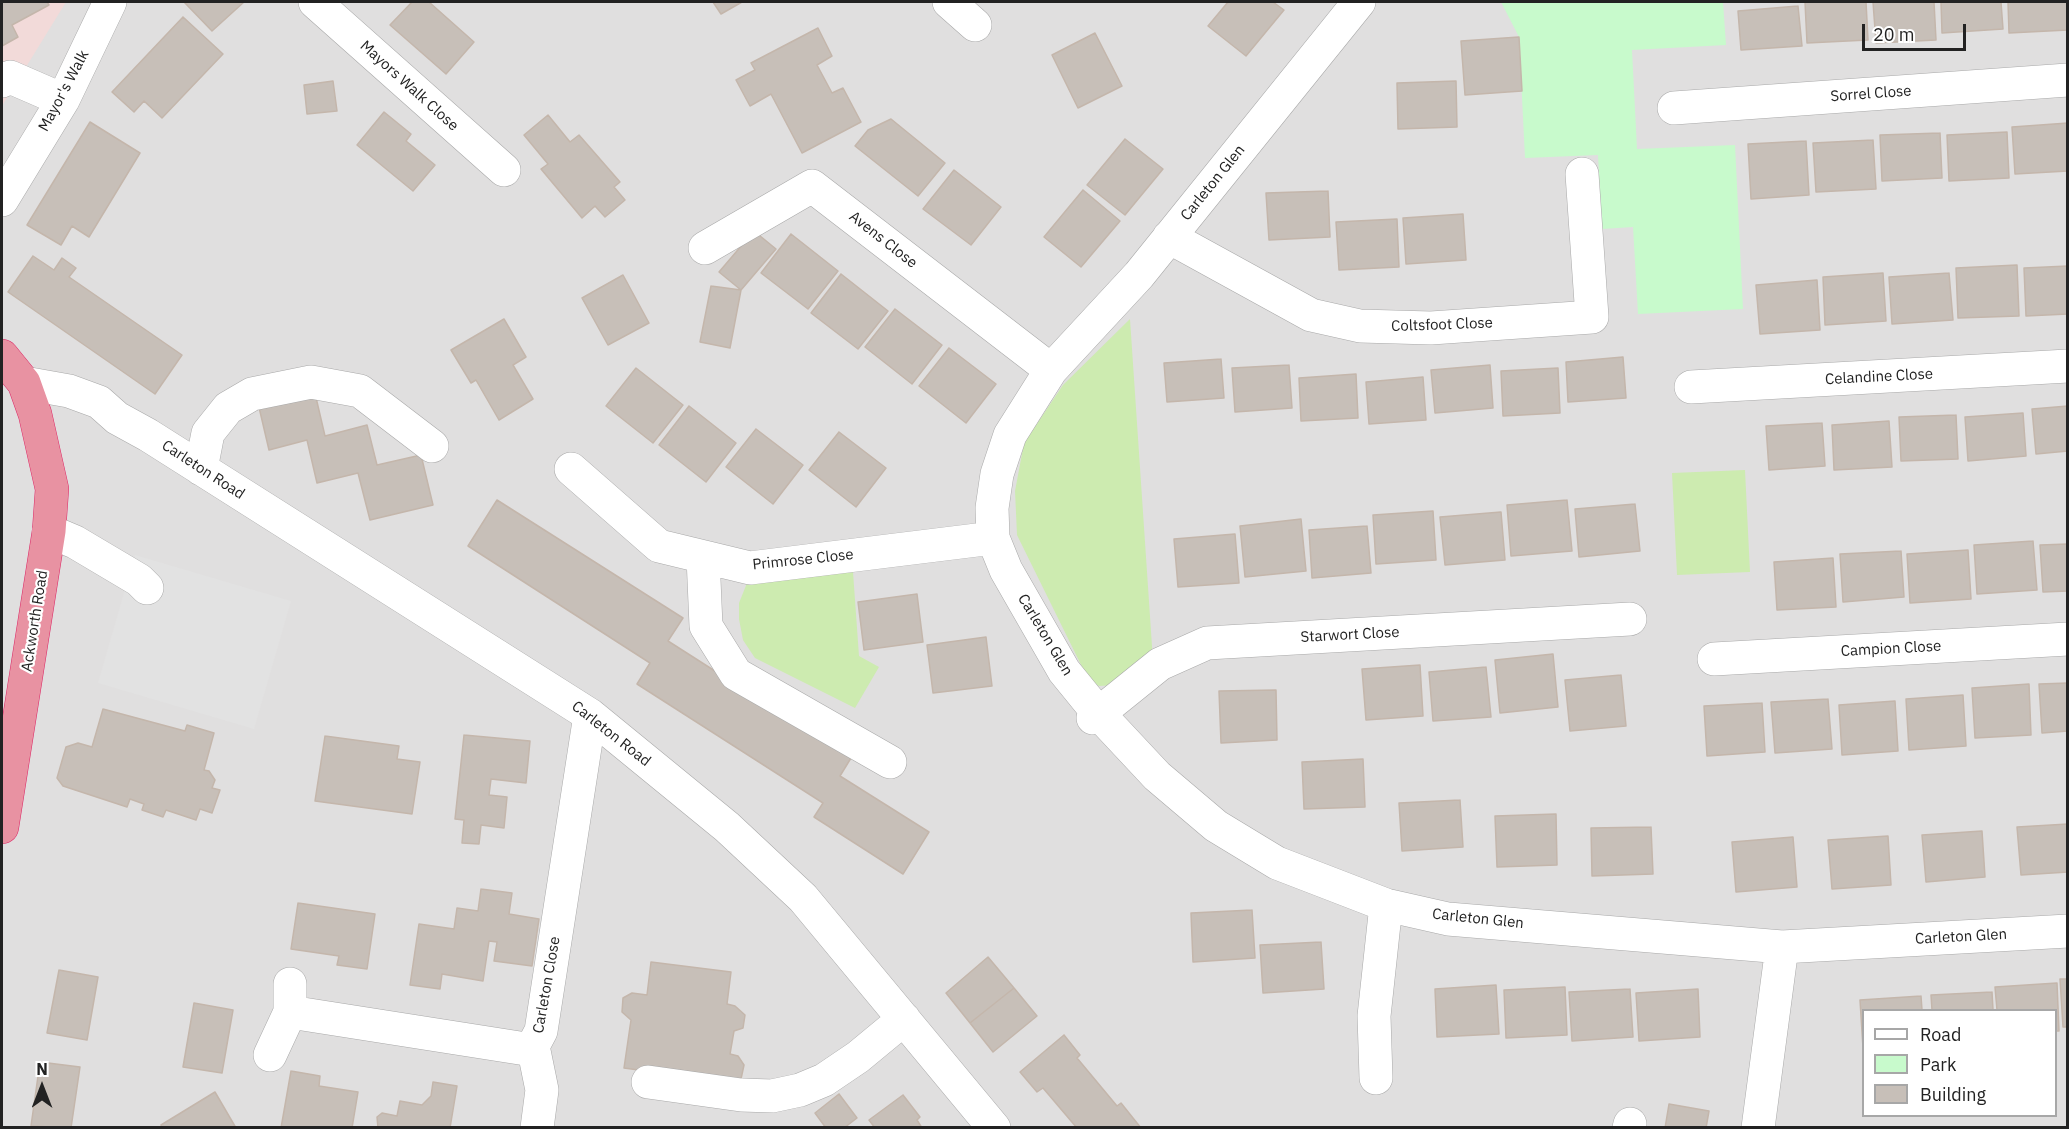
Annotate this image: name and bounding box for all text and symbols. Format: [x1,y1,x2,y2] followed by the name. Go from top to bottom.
[1865,12,1968,50] scale bar
[1873,23,1915,46] text: 20 m
[356,37,462,135] street label: Mayors Walk Close
[35,47,93,135] street label: Mayor's Walk
[1830,82,1912,106] street label: Sorrel Close
[1177,142,1249,224] street label: Carleton Glen
[845,208,921,272] street label: Avens Close
[1391,314,1493,336] street label: Coltsfoot Close
[1824,365,1934,389] street label: Celandine Close
[158,437,248,503] street label: Carleton Road
[752,546,854,574] street label: Primrose Close
[18,569,52,673] street label: Ackworth Road
[1014,591,1076,679] street label: Carleton Glen
[1300,623,1400,647] street label: Starwort Close
[1840,637,1942,661] street label: Campion Close
[568,698,654,770] street label: Carleton Road
[1431,905,1525,933] street label: Carleton Glen
[1915,926,2007,948] street label: Carleton Glen
[530,935,564,1035] street label: Carleton Close
[1862,1009,2057,1117] legend
[1920,1023,1961,1046] text: Road
[1920,1053,1956,1076] text: Park
[12,1057,72,1117] north arrow
[36,1059,48,1079] text: N
[1920,1083,1986,1106] text: Building

